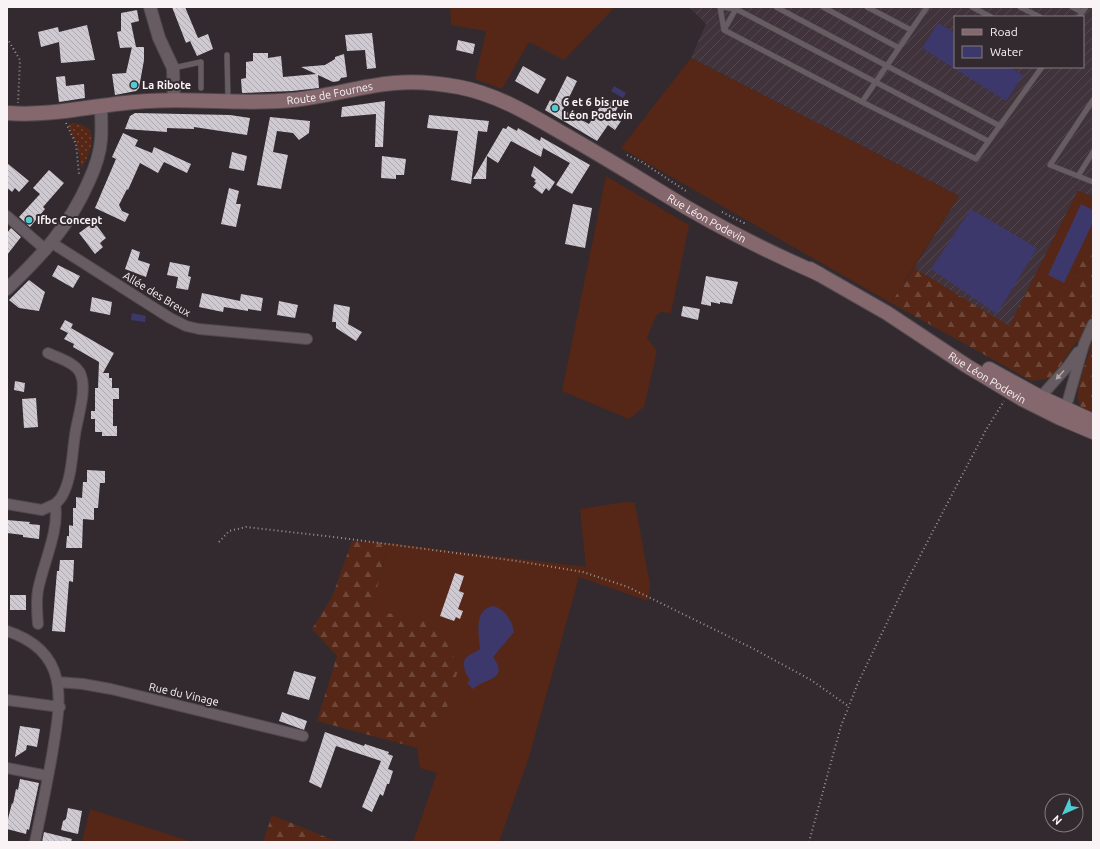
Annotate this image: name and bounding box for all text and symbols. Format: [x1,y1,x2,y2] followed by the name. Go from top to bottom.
[954,16,1084,68] legend
[990,25,1018,38] text: Road
[990,45,1023,58] text: Water
[142,79,191,91] place label: La Ribote
[129,80,139,90] marker: La Ribote
[286,80,374,107] street label: Route de Fournes
[563,96,633,121] place label: 6 et 6 bis rue Léon Podevin
[550,103,560,113] marker: 6 et 6 bis rue Léon Podevin
[665,191,748,245] street label: Rue Léon Podevin
[37,214,103,226] place label: Ifbc Concept
[24,215,34,225] marker: Ifbc Concept
[121,269,193,319] street label: Allée des Breux
[946,349,1028,406] street label: Rue Léon Podevin
[1056,370,1065,380] one-way arrow
[148,680,220,708] street label: Rue du Vinage
[1044,793,1084,833] north arrow
[1050,813,1064,827] text: N

